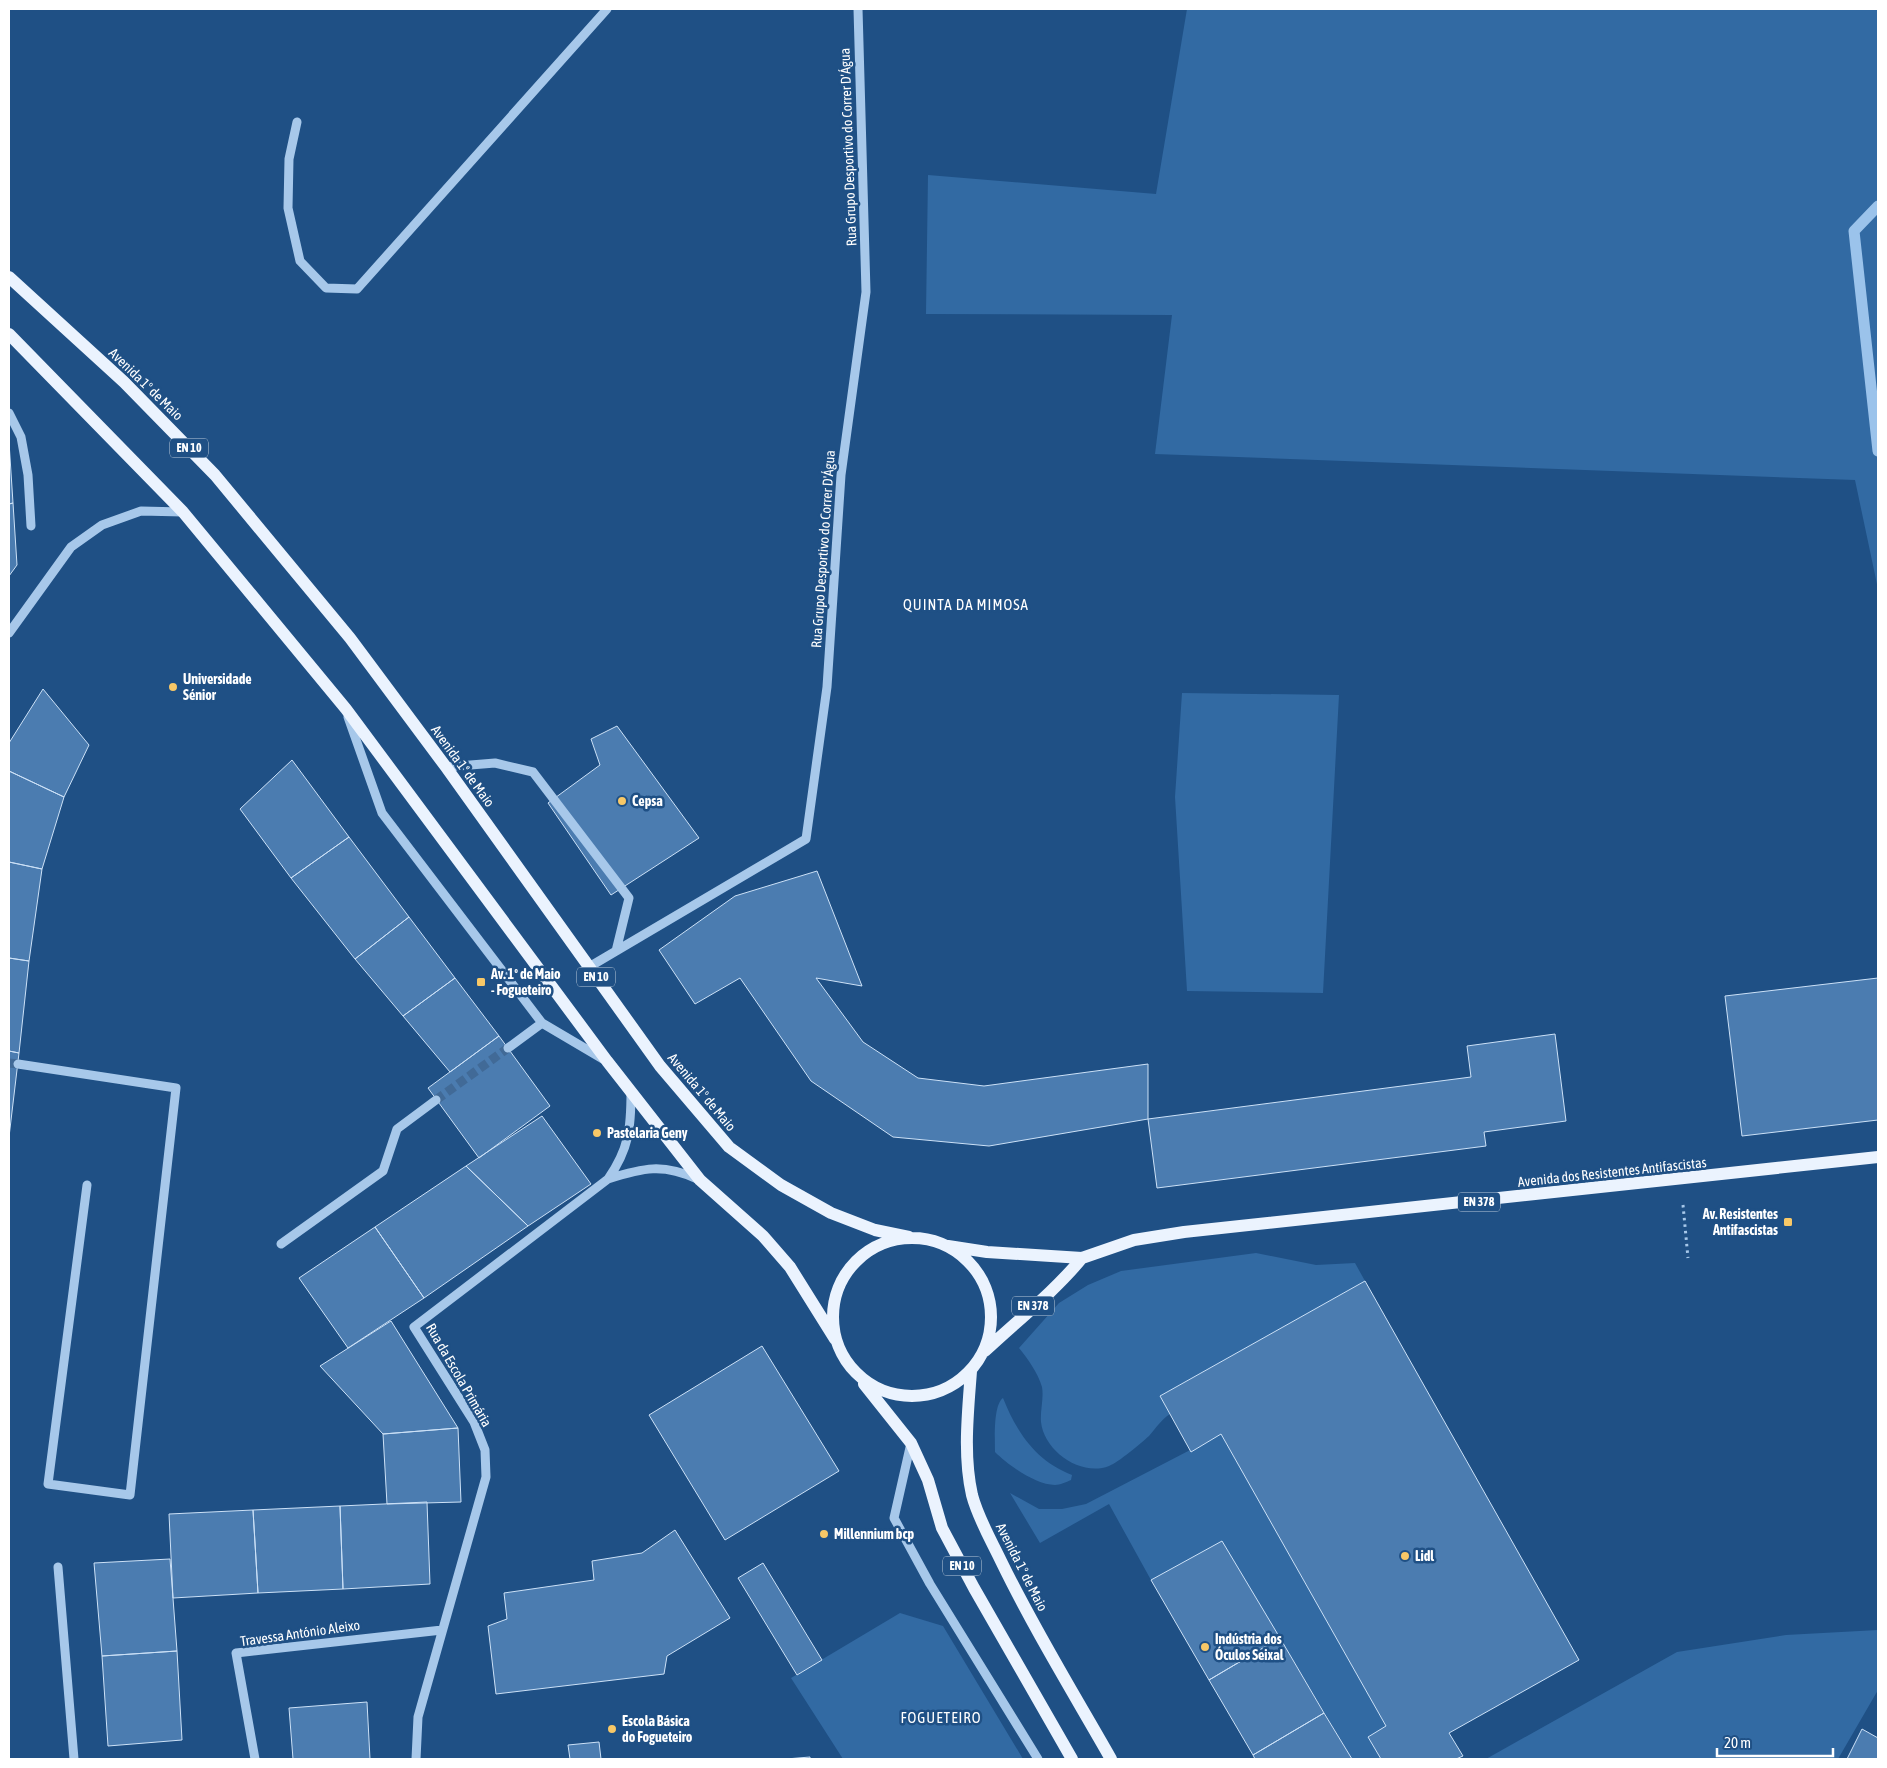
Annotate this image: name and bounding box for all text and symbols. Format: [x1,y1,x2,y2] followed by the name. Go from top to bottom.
[837,48,859,246] street label: Rua Grupo Desportivo do Correr D'Água
[106,345,186,423] street label: Avenida 1º de Maio
[170,438,208,458] road number: EN 10
[808,450,838,648] street label: Rua Grupo Desportivo do Correr D'Água
[903,596,1029,613] district label: QUINTA DA MIMOSA
[183,671,252,703] place label: Universidade Sénior
[167,681,179,693] marker: Universidade Sénior
[428,722,498,810] street label: Avenida 1º de Maio
[632,793,663,809] place label: Cepsa
[616,795,628,807] marker: Cepsa
[490,966,561,998] place label: Av. 1º de Maio - Fogueteiro
[577,968,615,986] road number: EN 10
[475,976,487,988] marker: Av. 1º de Maio - Fogueteiro
[665,1050,739,1134] street label: Avenida 1º de Maio
[607,1125,688,1141] place label: Pastelaria Geny
[591,1127,603,1139] marker: Pastelaria Geny
[1517,1154,1707,1190] street label: Avenida dos Resistentes Antifascistas
[1458,1192,1500,1212] road number: EN 378
[1702,1206,1778,1238] place label: Av. Resistentes Antifascistas
[1782,1216,1794,1228] marker: Av. Resistentes Antifascistas
[1012,1296,1054,1315] road number: EN 378
[423,1320,495,1430] street label: Rua da Escola Primária
[993,1520,1051,1614] street label: Avenida 1º de Maio
[834,1526,915,1542] place label: Millennium bcp
[818,1528,830,1540] marker: Millennium bcp
[1415,1548,1434,1564] place label: Lidl
[1399,1550,1411,1562] marker: Lidl
[943,1556,981,1575] road number: EN 10
[239,1617,361,1649] street label: Travessa António Aleixo
[1215,1631,1284,1663] place label: Indústria dos Óculos Seixal
[1199,1641,1211,1653] marker: Indústria dos Óculos Seixal
[901,1709,981,1726] district label: FOGUETEIRO
[622,1713,693,1745] place label: Escola Básica do Fogueteiro
[606,1723,618,1735] marker: Escola Básica do Fogueteiro
[1717,1726,1833,1758] scale bar
[1724,1734,1751,1751] text: 20 m

